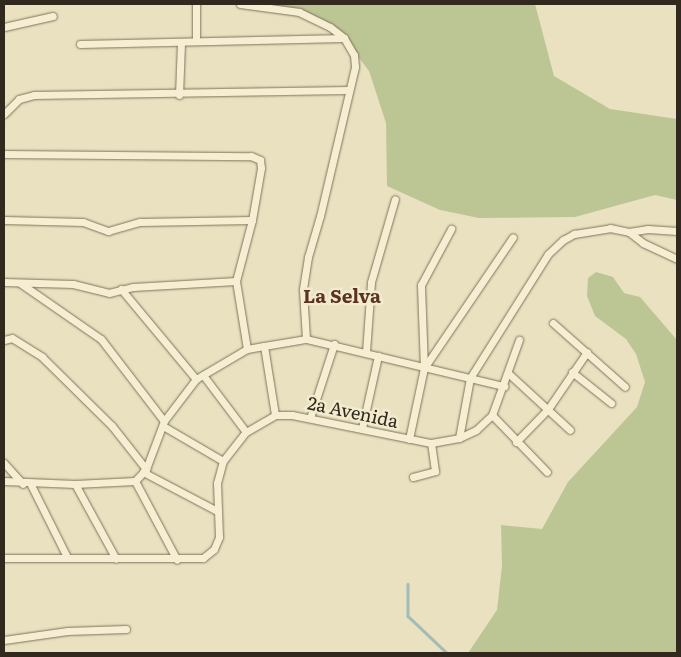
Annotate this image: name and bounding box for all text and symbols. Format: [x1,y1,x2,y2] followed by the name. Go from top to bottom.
[303,285,381,307] district label: La Selva
[306,392,400,432] street label: 2a Avenida

